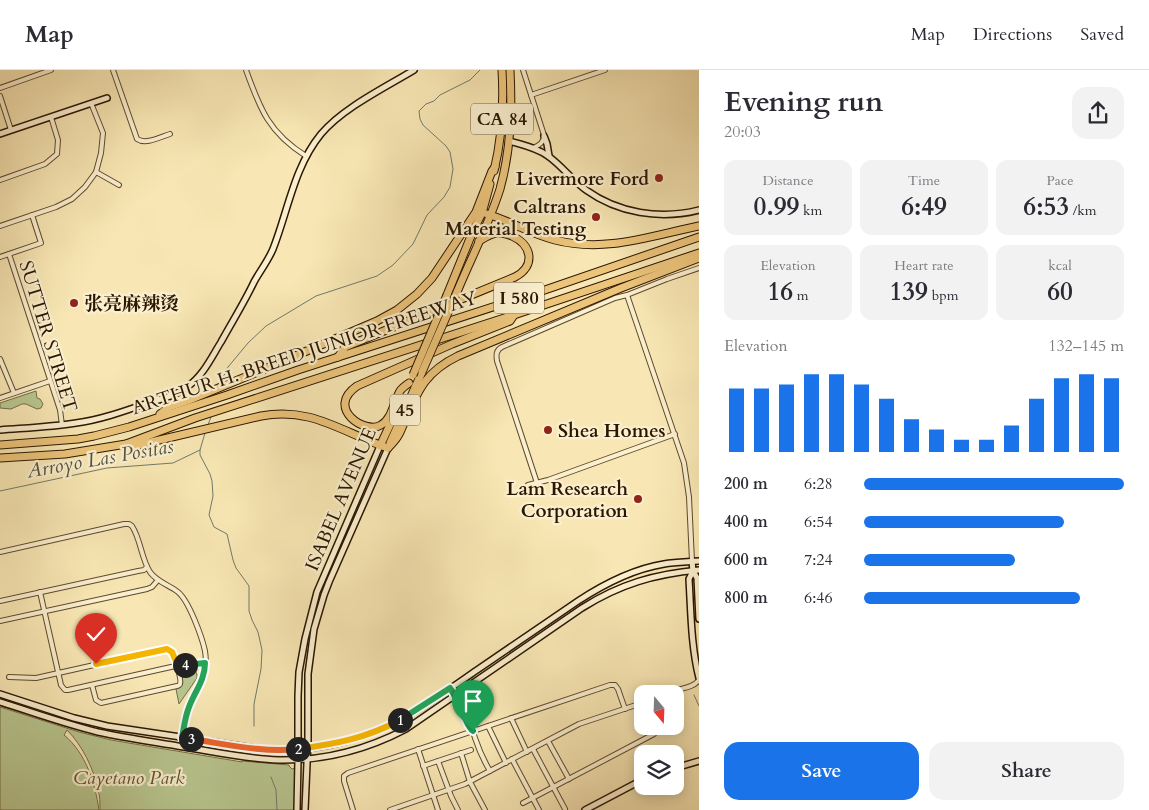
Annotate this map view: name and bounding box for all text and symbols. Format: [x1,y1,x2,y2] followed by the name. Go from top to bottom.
[25,18,74,51] text: Map
[911,22,945,47] text: Map
[973,22,1052,47] text: Directions
[1080,22,1124,47] text: Saved
[724,83,883,121] text: Evening run
[1072,87,1124,139] button: share
[471,104,533,134] road number: CA 84
[724,121,761,143] text: 20:03
[516,166,649,192] place label: Livermore Ford
[762,171,814,190] text: Distance
[908,171,940,190] text: Time
[1046,171,1074,190] text: Pace
[653,172,665,184] marker: Livermore Ford
[754,190,799,224] text: 0.99
[901,190,947,224] text: 6:49
[1023,190,1069,224] text: 6:53
[445,194,587,242] place label: Caltrans Material Testing
[799,201,822,220] text: km
[1069,201,1097,220] text: /km
[590,211,602,223] marker: Caltrans Material Testing
[760,256,816,275] text: Elevation
[894,256,954,275] text: Heart rate
[1048,256,1072,275] text: kcal
[13,257,83,415] street label: SUTTER STREET
[767,275,793,309] text: 16
[890,275,928,309] text: 139
[1047,275,1073,309] text: 60
[494,282,544,314] road number: I 580
[128,284,481,421] street label: ARTHUR H. BREED JUNIOR FREEWAY
[793,286,809,305] text: m
[928,286,959,305] text: bpm
[84,291,179,317] place label: 张亮麻辣烫
[68,297,80,309] marker: 张亮麻辣烫
[724,335,788,357] text: Elevation
[1048,335,1124,357] text: 132–145 m
[390,394,420,426] road number: 45
[558,418,666,444] place label: Shea Homes
[299,424,383,575] street label: ISABEL AVENUE
[542,424,554,436] marker: Shea Homes
[24,432,176,485] water label: Arroyo Las Positas
[724,473,768,495] text: 200 m
[804,473,833,495] text: 6:28
[506,476,629,524] place label: Lam Research Corporation
[632,493,644,505] marker: Lam Research Corporation
[724,511,768,533] text: 400 m
[804,511,833,533] text: 6:54
[724,549,768,571] text: 600 m
[804,549,833,571] text: 7:24
[724,587,768,609] text: 800 m
[804,587,833,609] text: 6:46
[75,613,117,664] pin
[82,620,110,648] icon: check
[172,652,198,678] pin: 4
[182,656,189,675] text: 4
[452,680,494,731] pin
[634,685,684,735] north arrow
[634,685,684,795] map controls
[459,687,487,715] icon: arrive
[388,708,412,732] pin: 1
[397,711,404,730] text: 1
[178,726,204,752] pin: 3
[188,730,195,749] text: 3
[286,736,310,762] pin: 2
[295,740,302,759] text: 2
[724,742,919,800] button: Save
[929,742,1124,800] button: Share
[634,745,684,795] button: layers
[73,765,185,791] park label: Cayetano Park

